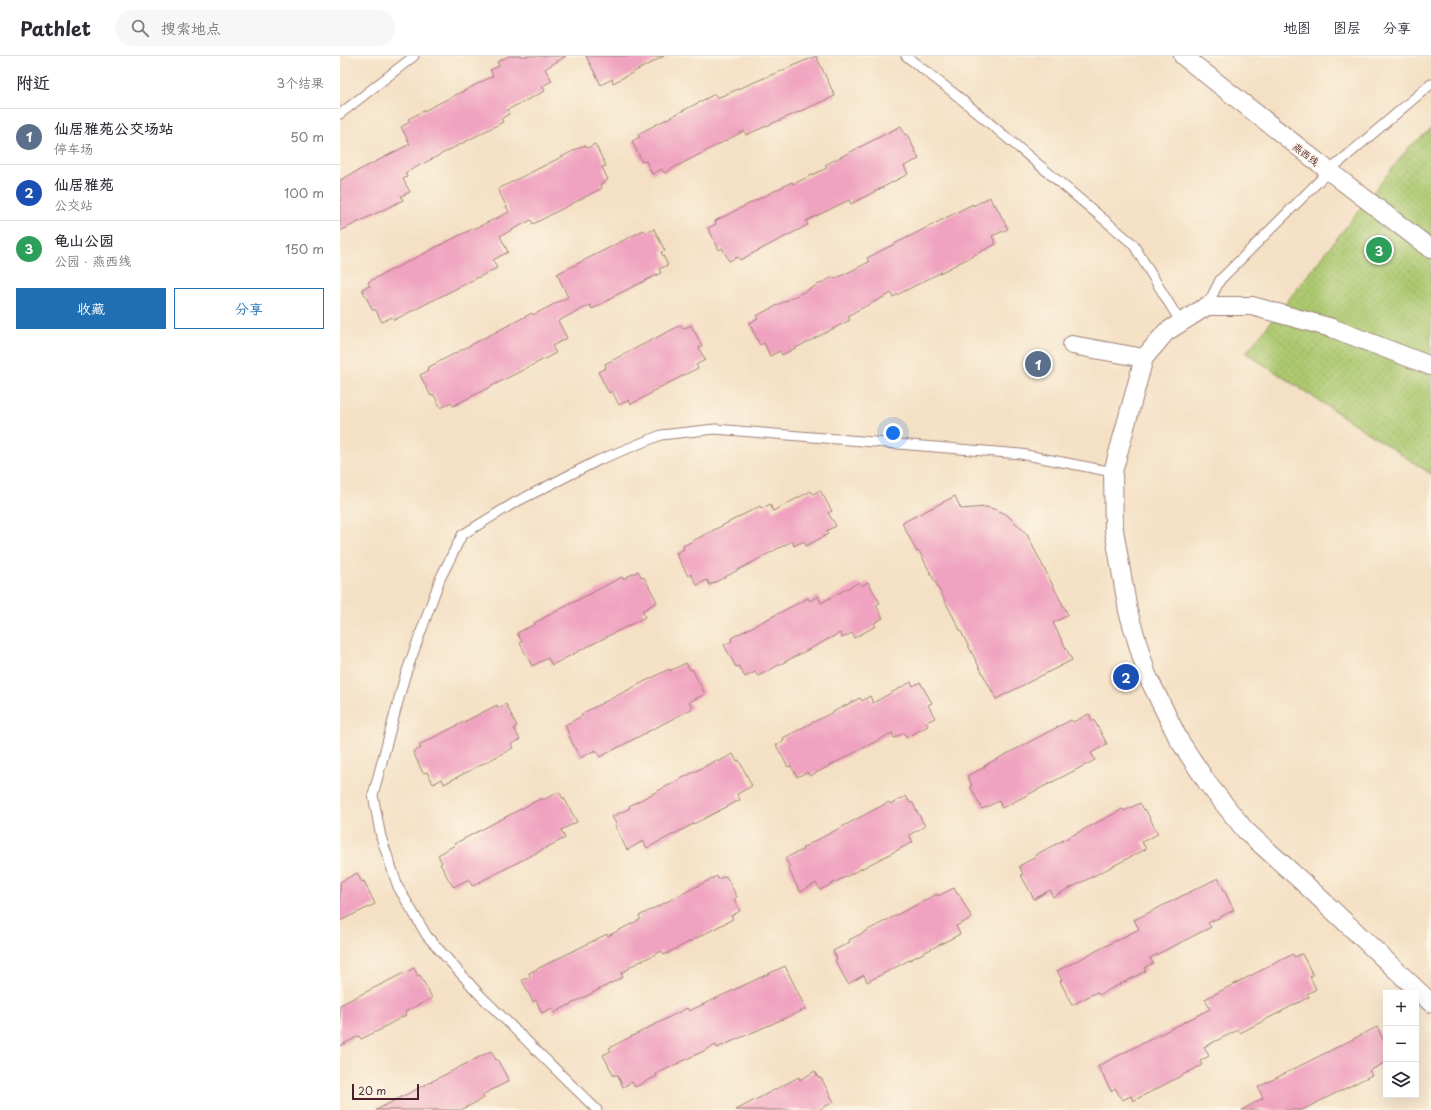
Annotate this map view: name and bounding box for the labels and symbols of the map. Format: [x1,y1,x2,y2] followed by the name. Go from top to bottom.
[1290,138,1323,169] street label: 燕西线
[1366,235,1392,265] pin: 3
[1025,349,1051,379] pin: 1
[883,423,903,443] your location
[1113,662,1139,692] pin: 2
[352,1082,419,1101] scale bar

